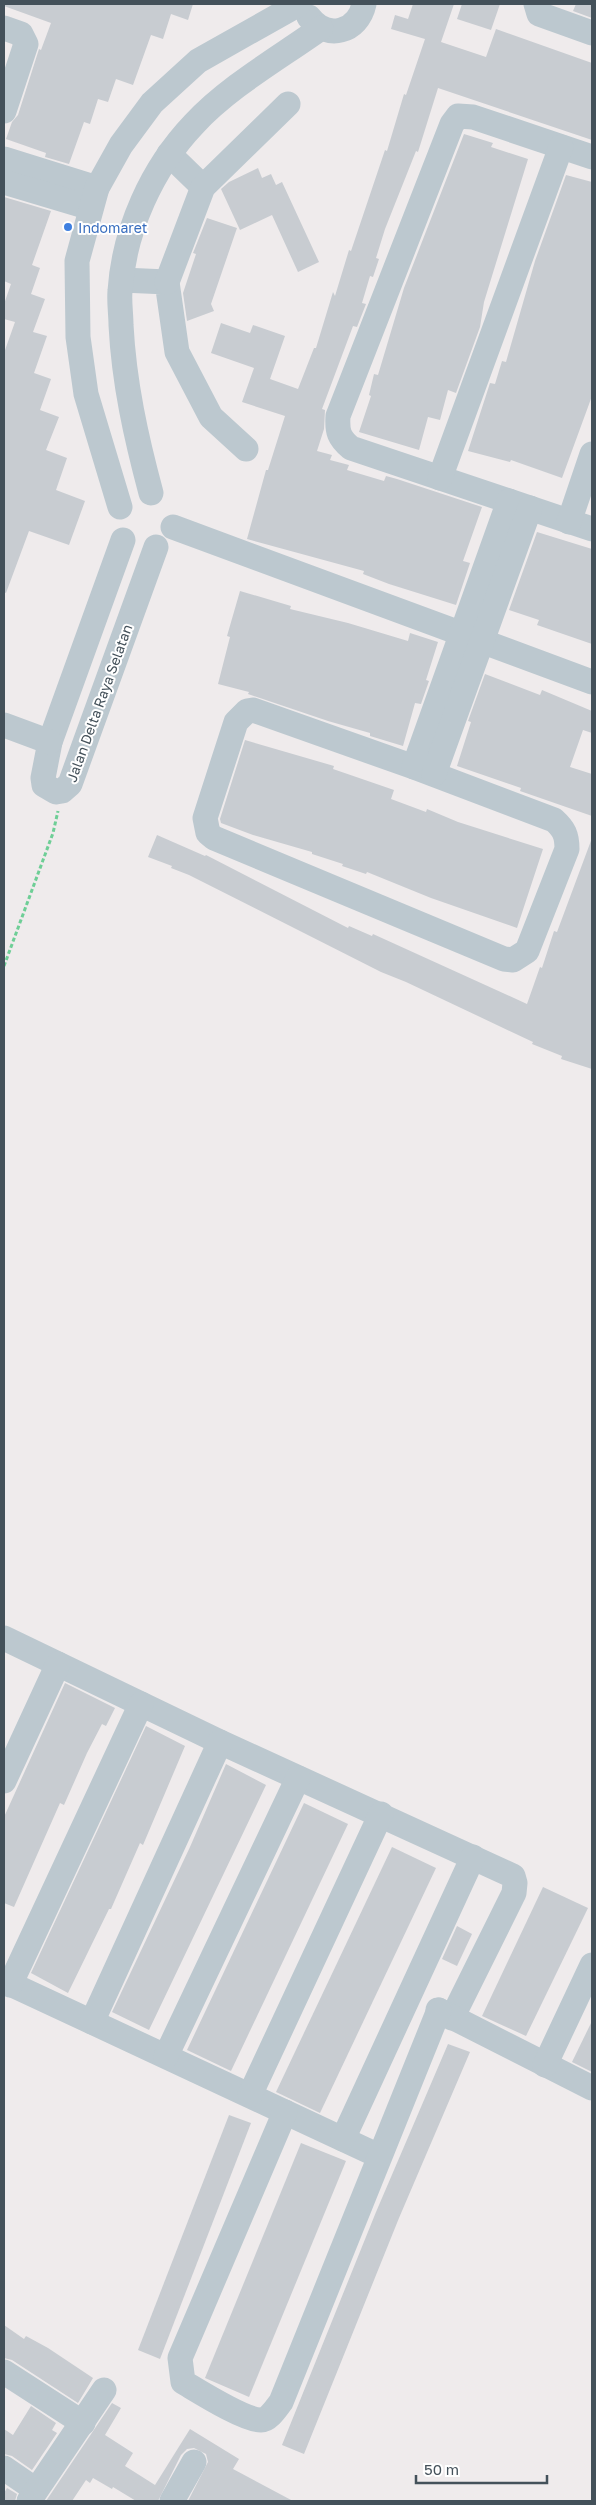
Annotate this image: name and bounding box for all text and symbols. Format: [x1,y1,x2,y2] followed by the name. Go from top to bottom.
[78,219,147,236] place label: Indomaret
[62,221,74,233] marker: Indomaret
[63,622,135,784] street label: Jalan Delta Raya Selatan
[416,2452,547,2484] scale bar
[424,2460,459,2478] text: 50 m

